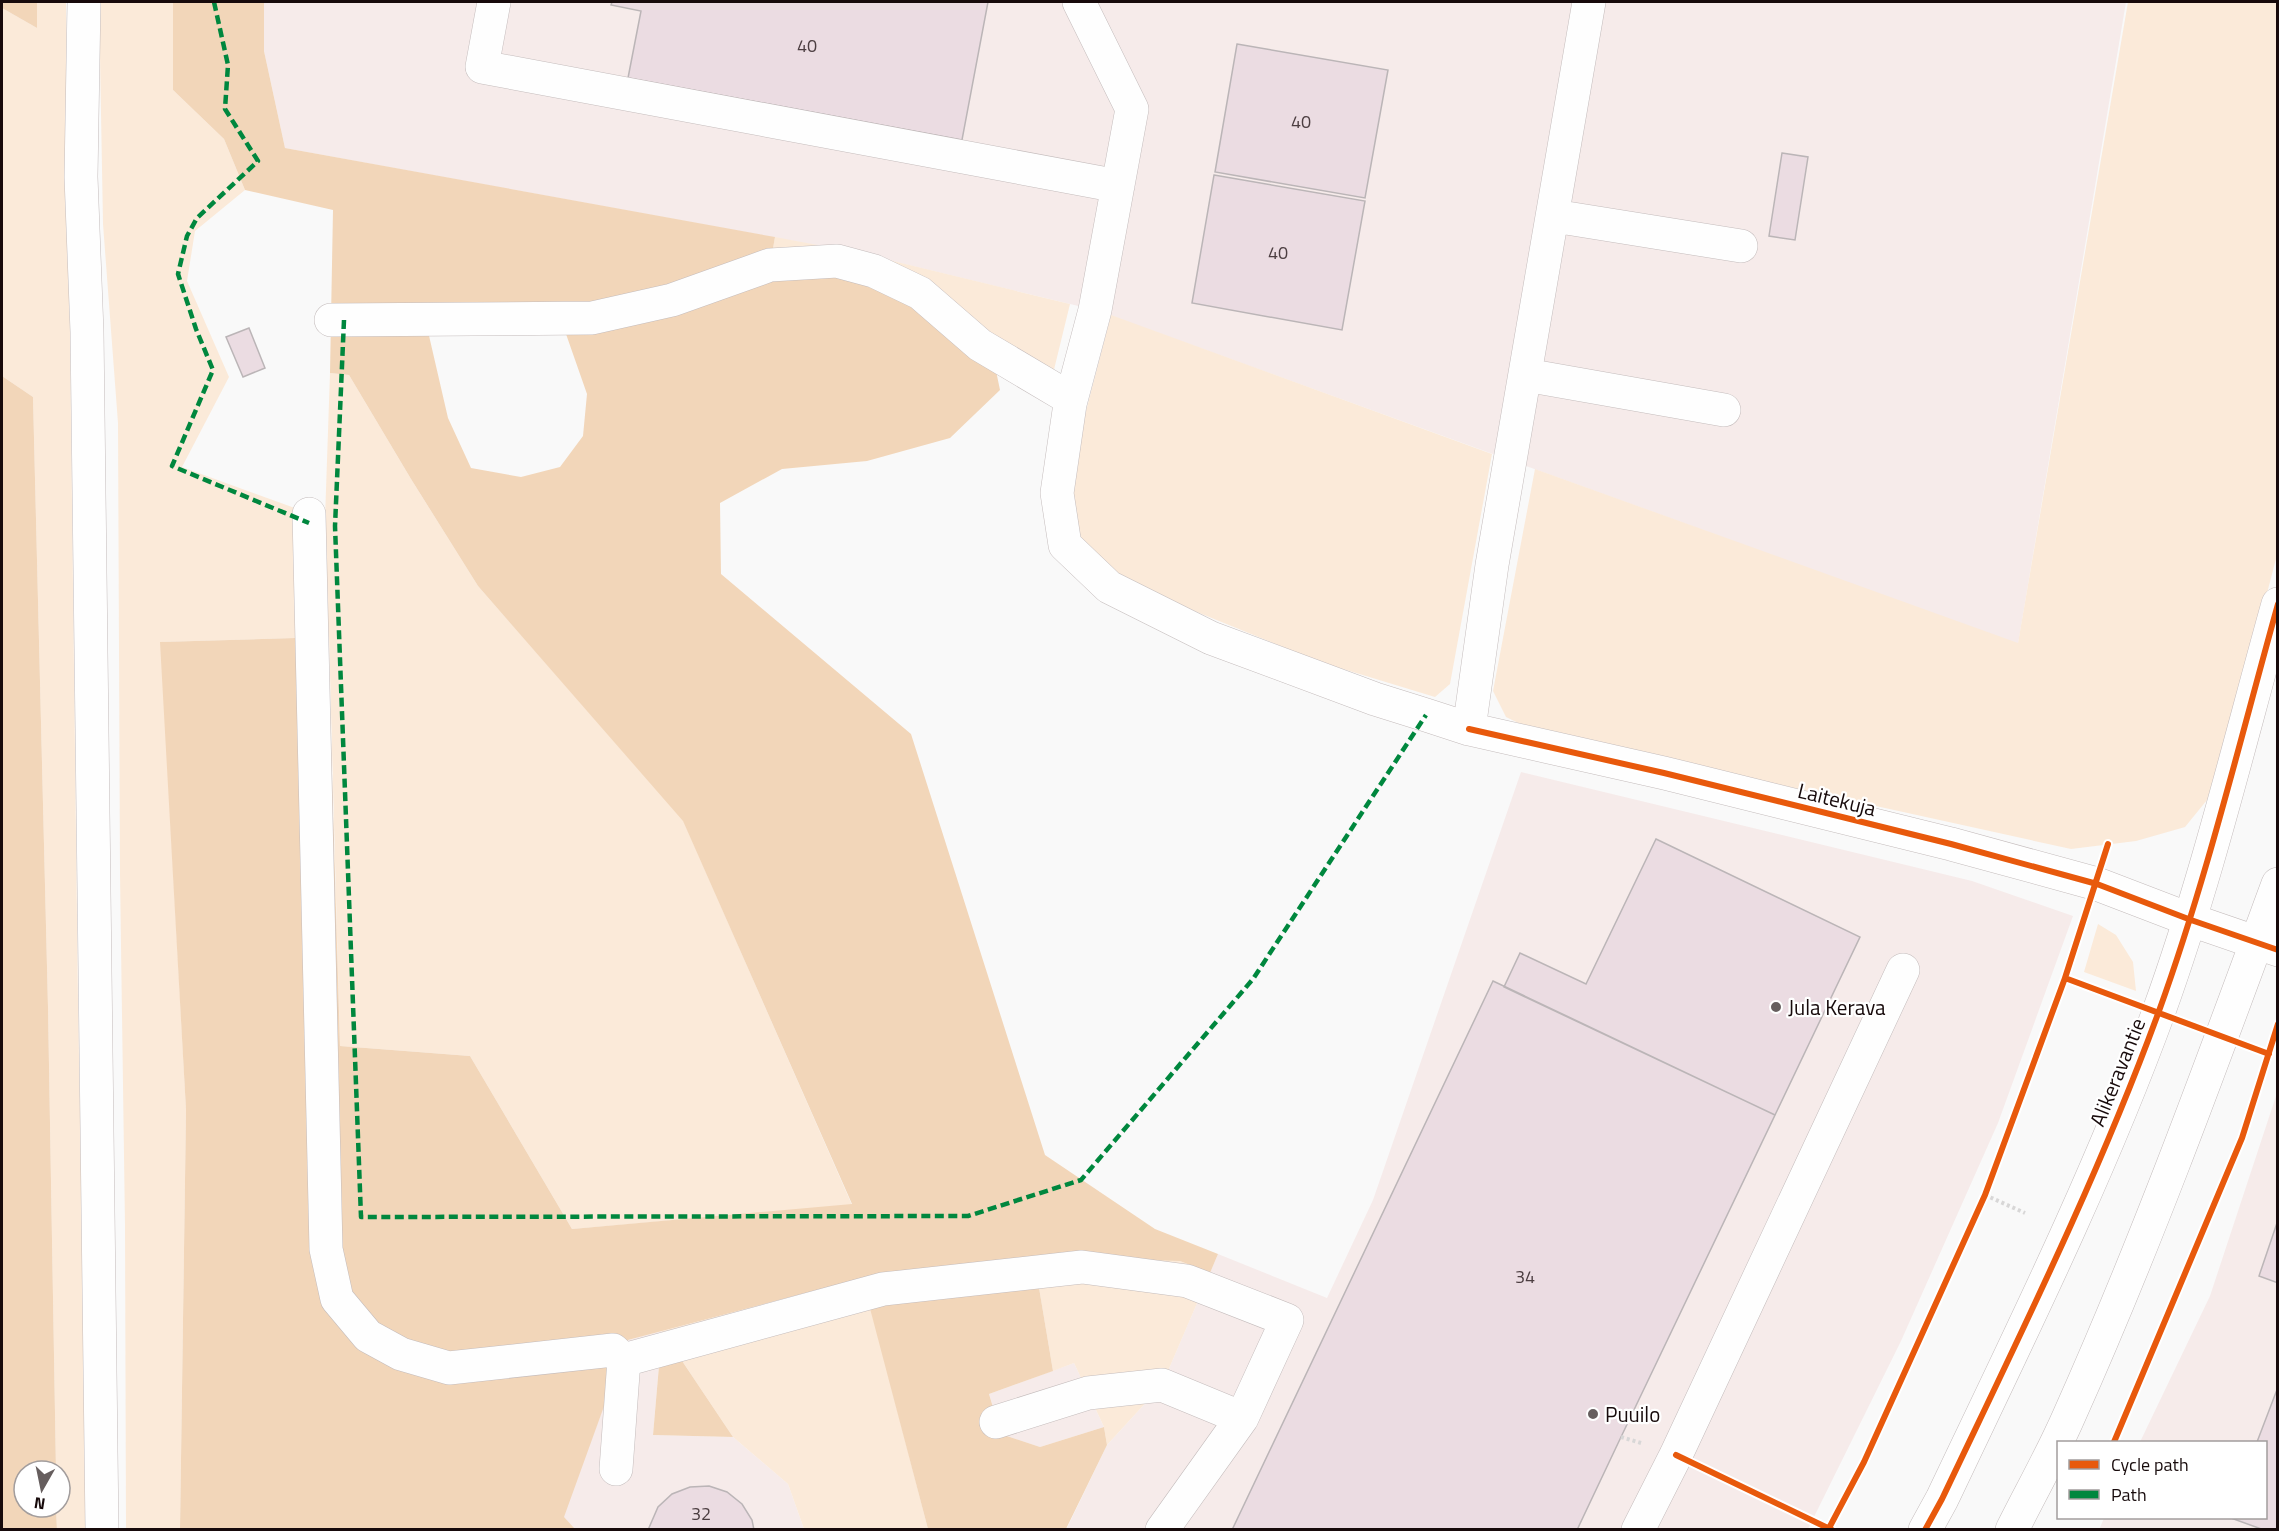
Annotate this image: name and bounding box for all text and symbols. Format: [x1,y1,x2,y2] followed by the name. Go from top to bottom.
[797,32,817,59] house number: 40
[1291,108,1311,135] house number: 40
[1268,239,1288,266] house number: 40
[1795,774,1880,824] street label: Laitekuja
[1788,991,1886,1023] place label: Jula Kerava
[1769,1000,1783,1014] marker: Jula Kerava
[2081,1013,2153,1131] street label: Alikeravantie
[1515,1263,1535,1290] house number: 34
[1605,1398,1660,1430] place label: Puuilo
[1586,1407,1600,1421] marker: Puuilo
[2057,1441,2267,1519] legend
[2111,1451,2189,1478] text: Cycle path
[12,1459,72,1519] north arrow
[2111,1481,2147,1508] text: Path
[32,1491,47,1517] text: N
[691,1500,711,1527] house number: 32

